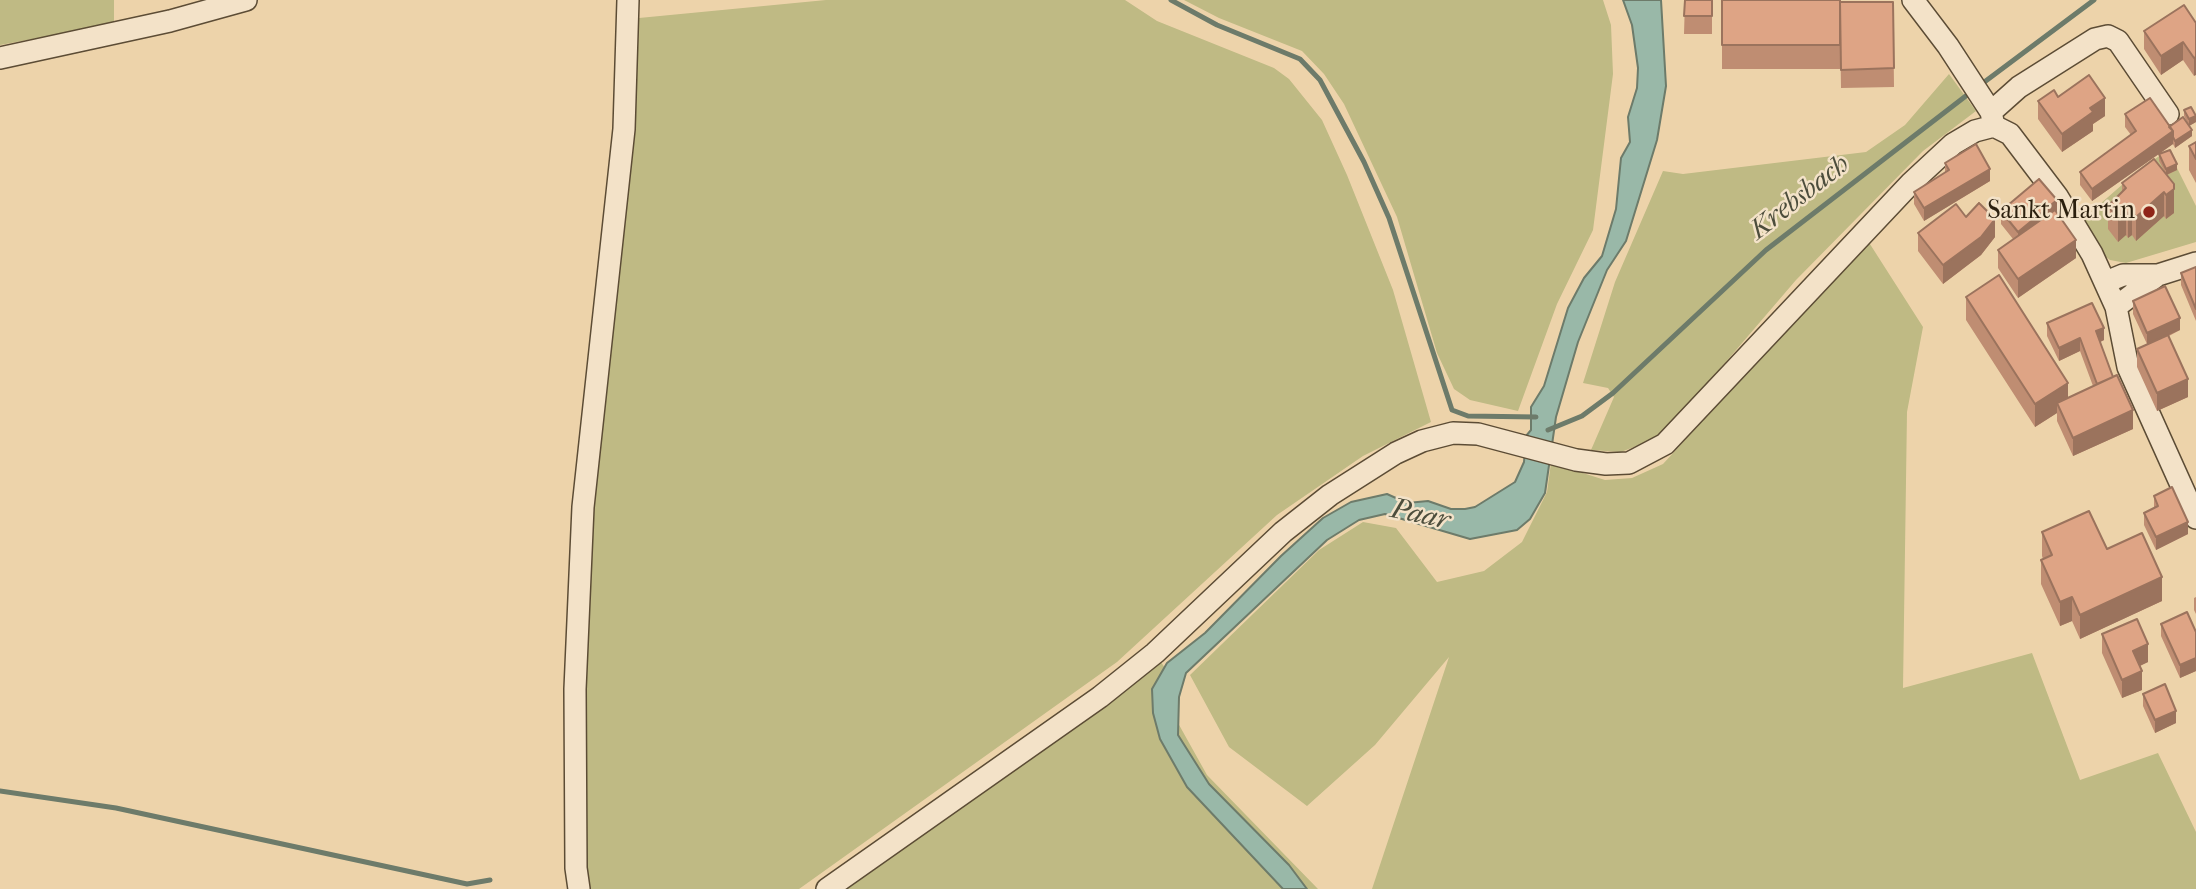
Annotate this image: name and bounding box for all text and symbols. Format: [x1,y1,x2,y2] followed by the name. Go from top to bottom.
[1743,149,1857,247] water label: Krebsbach
[1987,196,2135,228] place label: Sankt Martin
[2141,204,2157,220] marker: Sankt Martin
[1387,493,1453,539] water label: Paar

